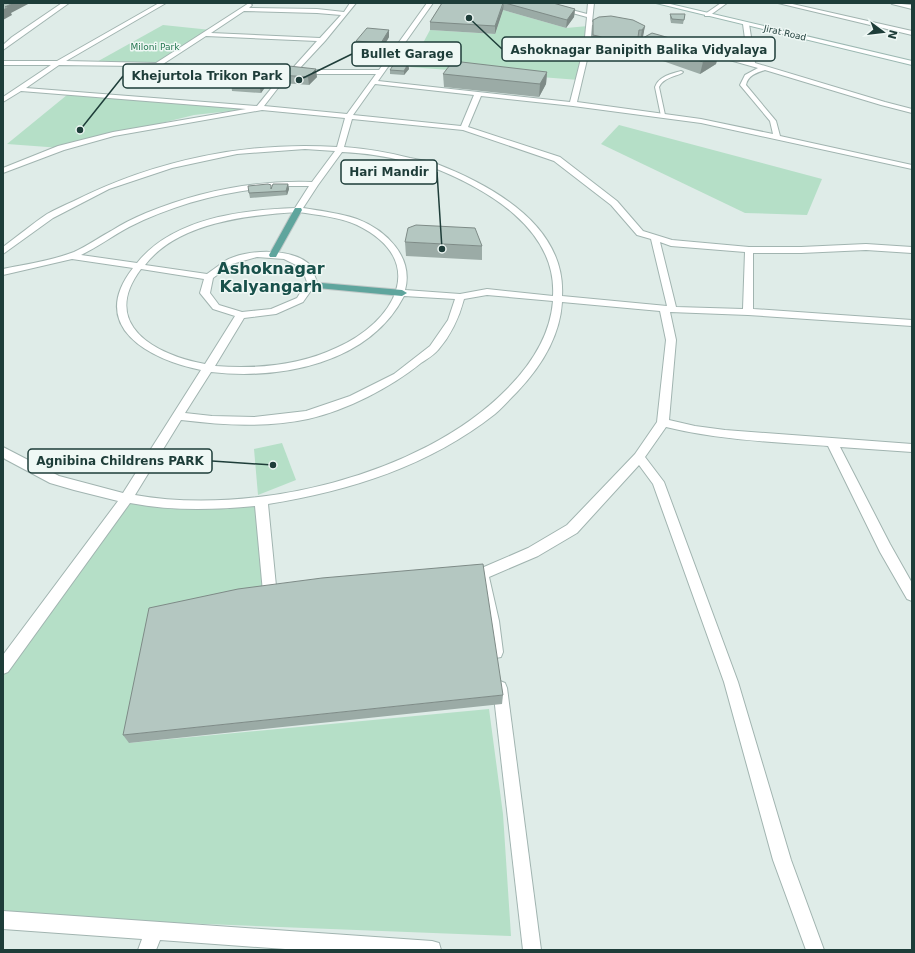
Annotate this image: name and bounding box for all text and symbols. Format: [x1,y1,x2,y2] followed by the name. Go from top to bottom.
[863,12,903,52] north arrow
[762,23,807,43] street label: Jirat Road
[885,28,900,41] text: N
[502,37,775,61] callout: Ashoknagar Banipith Balika Vidyalaya
[131,42,180,52] park label: Miloni Park
[352,42,461,66] callout: Bullet Garage
[511,43,767,57] text: Ashoknagar Banipith Balika Vidyalaya
[361,47,453,61] text: Bullet Garage
[123,64,290,88] callout: Khejurtola Trikon Park
[132,69,283,83] text: Khejurtola Trikon Park
[341,160,437,184] callout: Hari Mandir
[349,165,429,179] text: Hari Mandir
[217,259,325,296] district label: Ashoknagar Kalyangarh
[28,449,212,473] callout: Agnibina Childrens PARK
[36,454,205,468] text: Agnibina Childrens PARK

